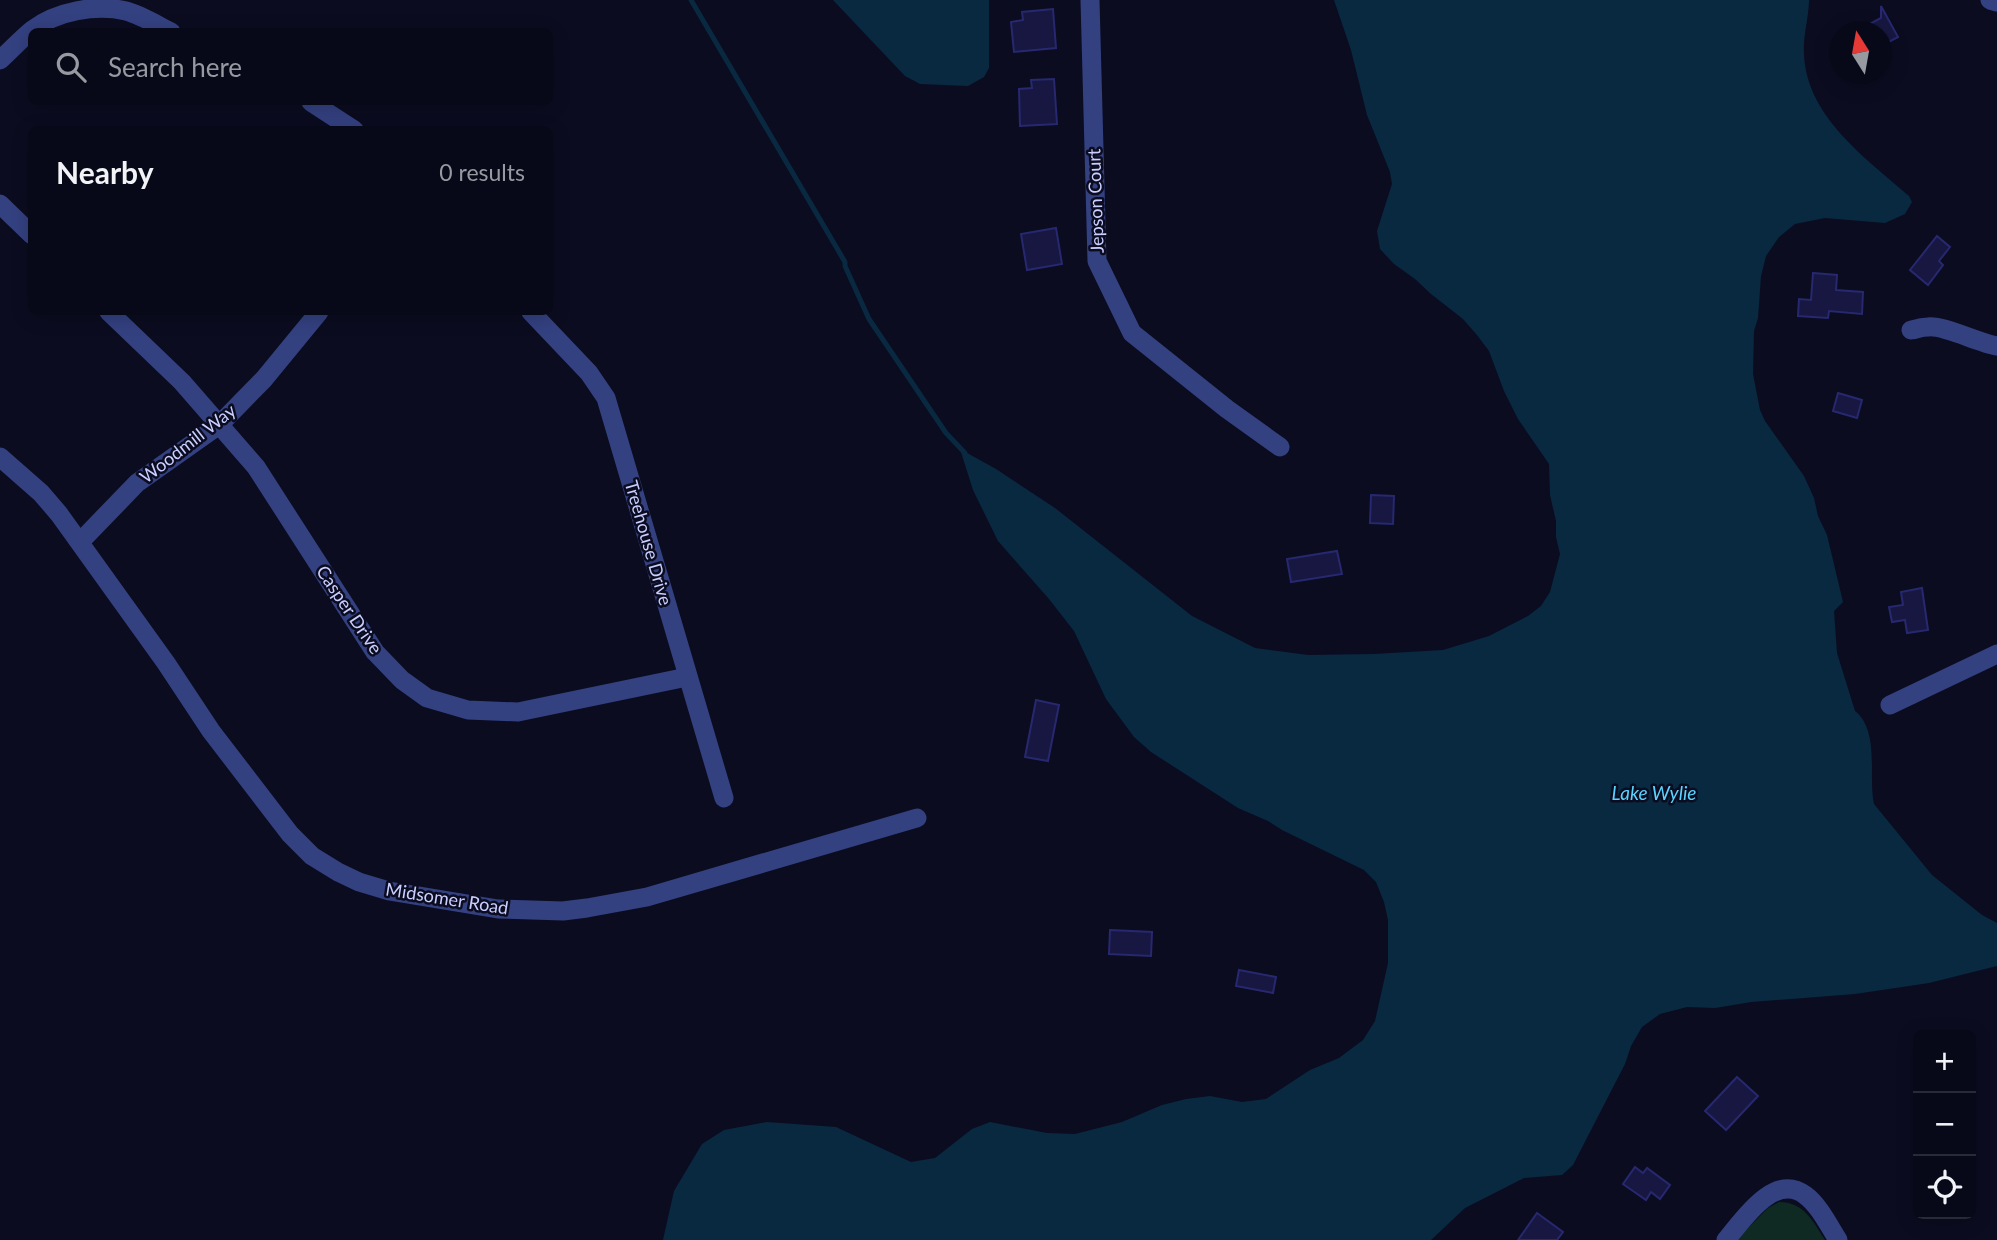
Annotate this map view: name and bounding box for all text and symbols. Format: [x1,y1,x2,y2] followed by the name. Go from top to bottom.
[1829,21,1892,84] north arrow
[28,28,553,105] search box
[52,48,90,86] icon: search
[108,51,242,83] text: Search here
[1082,148,1108,254] street label: Jepson Court
[56,154,154,190] text: Nearby
[439,158,525,186] text: 0 results
[135,398,240,488] street label: Woodmill Way
[621,478,677,608] street label: Treehouse Drive
[312,561,387,658] street label: Casper Drive
[1612,781,1696,804] water label: Lake Wylie
[384,877,510,919] street label: Midsomer Road
[1913,1030,1976,1219] map controls
[1913,1030,1976,1093] button: +
[1913,1093,1976,1156] button: −
[1913,1156,1976,1219] button: locate

